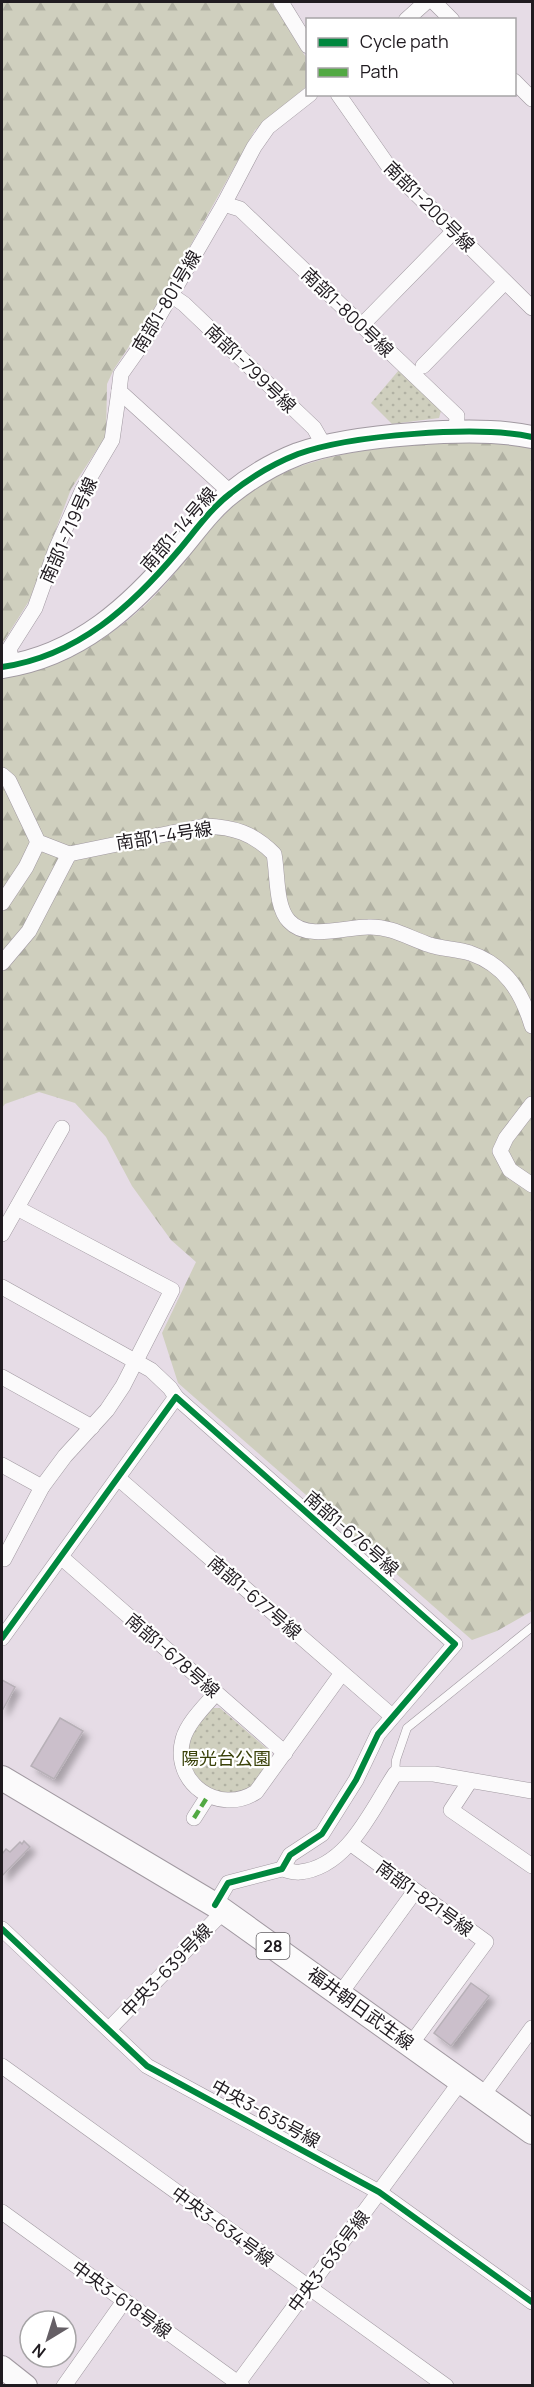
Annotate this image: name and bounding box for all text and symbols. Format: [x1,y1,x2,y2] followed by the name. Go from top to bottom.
[306,18,516,96] legend
[360,29,449,53] text: Cycle path
[360,59,398,83] text: Path
[380,156,480,256] street label: 南部1-200号線
[126,246,206,356] street label: 南部1-801号線
[297,262,399,362] street label: 南部1-800号線
[200,318,302,418] street label: 南部1-799号線
[34,473,102,587] street label: 南部1-719号線
[135,482,221,576] street label: 南部1-14号線
[114,816,214,854] street label: 南部1-4号線
[300,1485,404,1581] street label: 南部1-676号線
[203,1550,307,1644] street label: 南部1-677号線
[121,1607,225,1703] street label: 南部1-678号線
[181,1746,271,1770] park label: 陽光台公園
[372,1855,478,1941] street label: 南部1-821号線
[115,1918,217,2022] street label: 中央3-639号線
[256,1933,290,1959] road number: 28
[303,1961,419,2055] street label: 福井朝日武生線
[207,2073,325,2153] street label: 中央3-635号線
[167,2181,279,2271] street label: 中央3-634号線
[282,2205,374,2317] street label: 中央3-636号線
[67,2255,177,2343] street label: 中央3-618号線
[18,2309,78,2369] north arrow
[27,2339,50,2363] text: N

